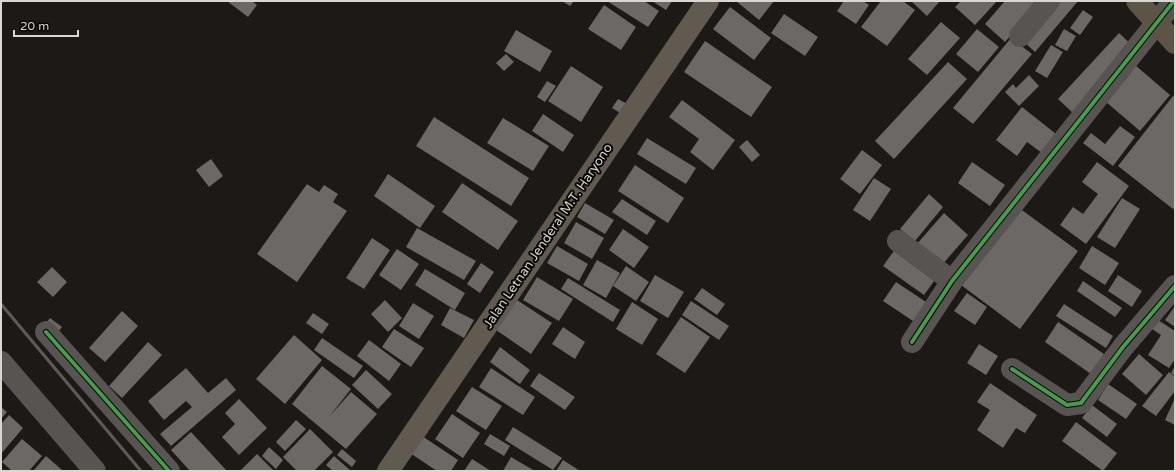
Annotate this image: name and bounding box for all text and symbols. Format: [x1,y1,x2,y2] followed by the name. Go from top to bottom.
[14,12,78,38] scale bar
[20,19,49,33] text: 20 m
[480,141,616,331] street label: Jalan Letnan Jenderal M.T. Haryono

